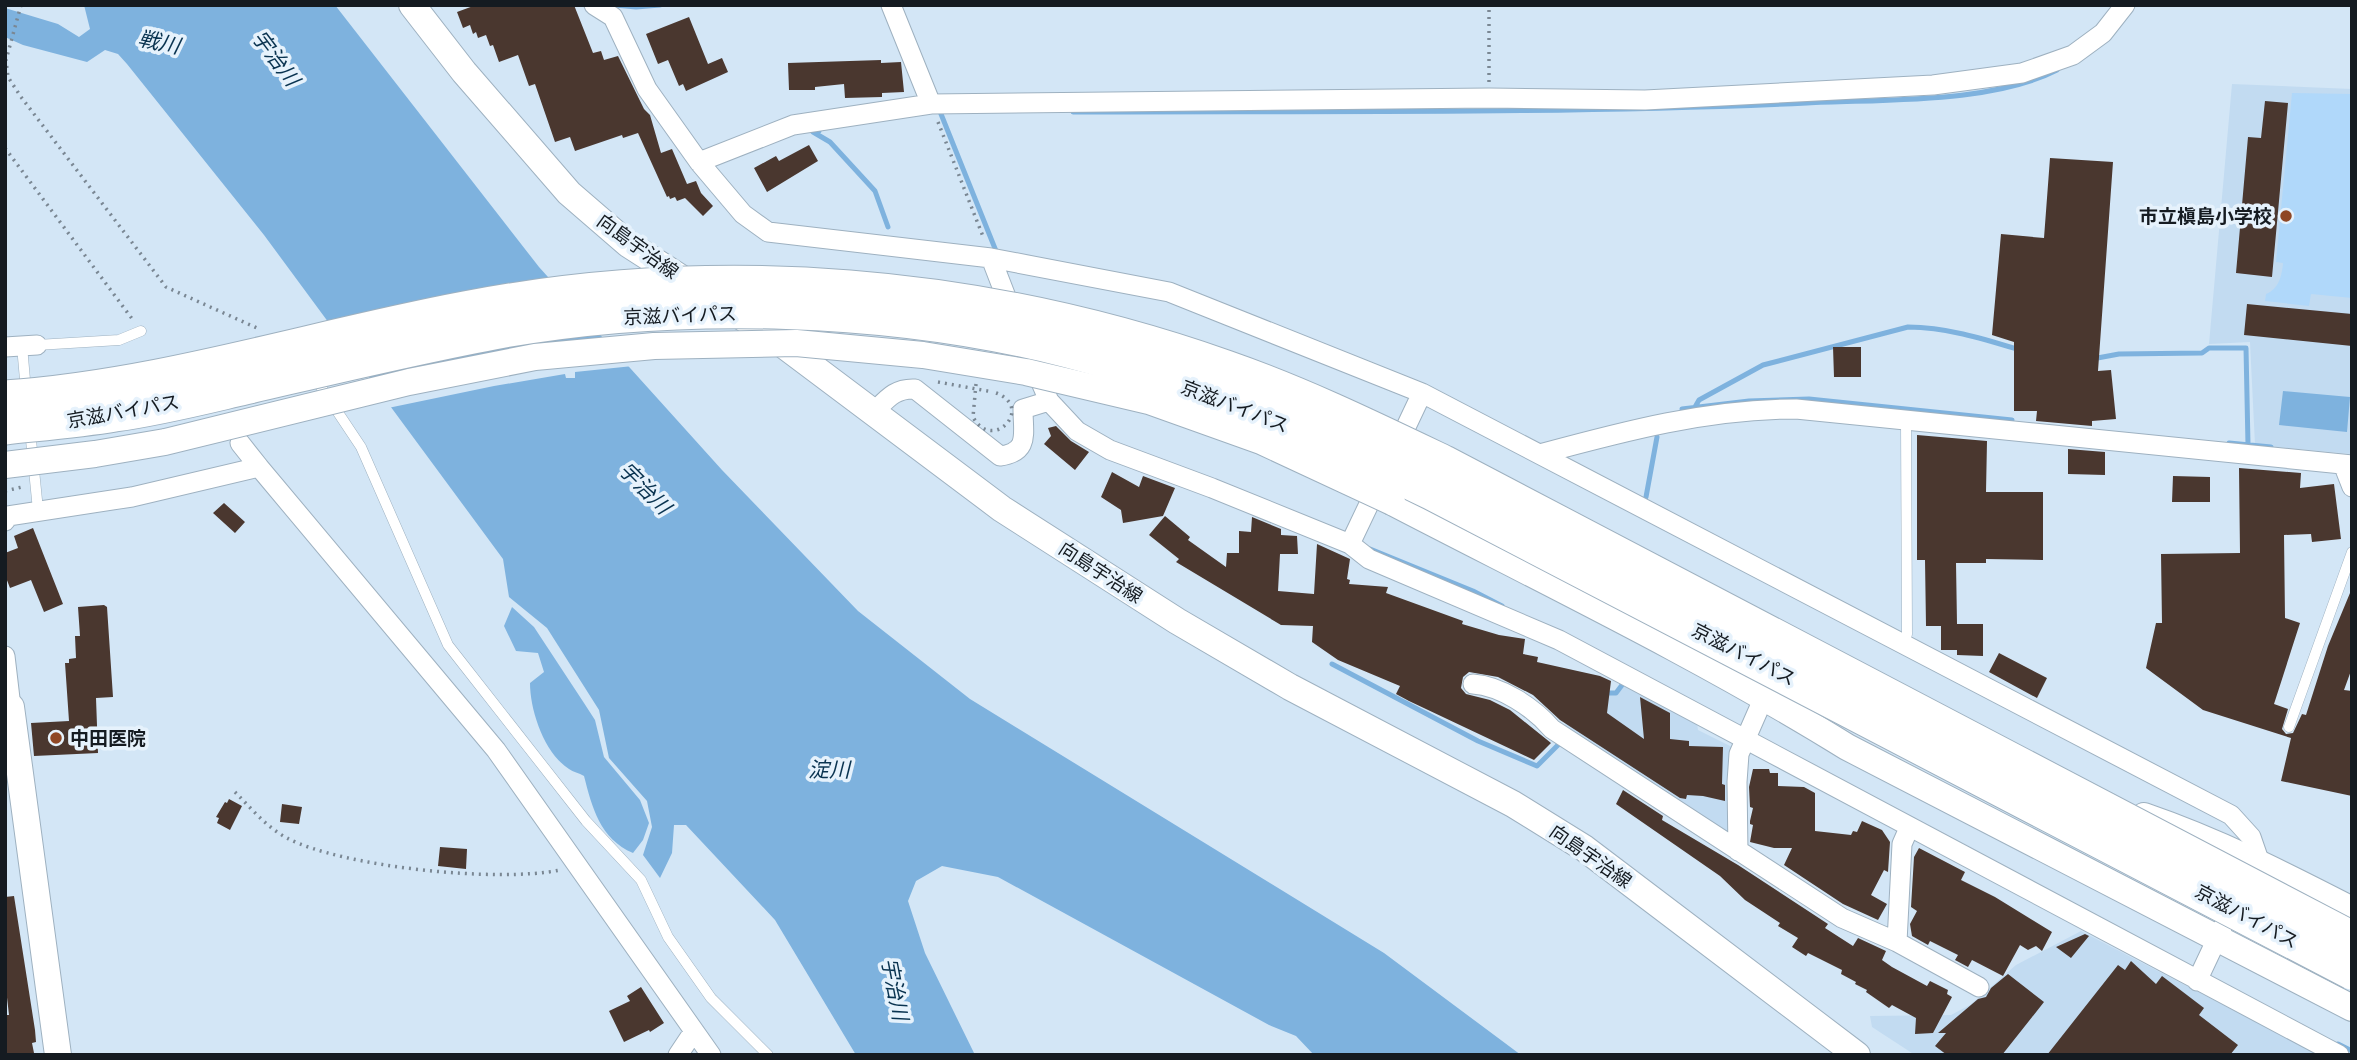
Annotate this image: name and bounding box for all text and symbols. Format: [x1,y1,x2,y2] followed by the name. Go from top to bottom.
[136,25,184,59] water label: 戦川
[247,25,306,92] water label: 宇治川
[2139,205,2272,227] place label: 市立槇島小学校
[2278,208,2294,224] marker: 市立槇島小学校
[593,209,683,283] street label: 向島宇治線
[623,302,737,328] street label: 京滋バイパス
[1178,375,1292,437] street label: 京滋バイパス
[65,390,181,432] street label: 京滋バイパス
[614,457,678,521] water label: 宇治川
[1055,537,1147,607] street label: 向島宇治線
[1688,618,1800,690] street label: 京滋バイパス
[70,727,146,749] place label: 中田医院
[48,730,64,746] marker: 中田医院
[808,757,852,782] water label: 淀川
[1546,820,1636,892] street label: 向島宇治線
[2192,880,2302,952] street label: 京滋バイパス
[877,956,914,1024] water label: 宇治川

